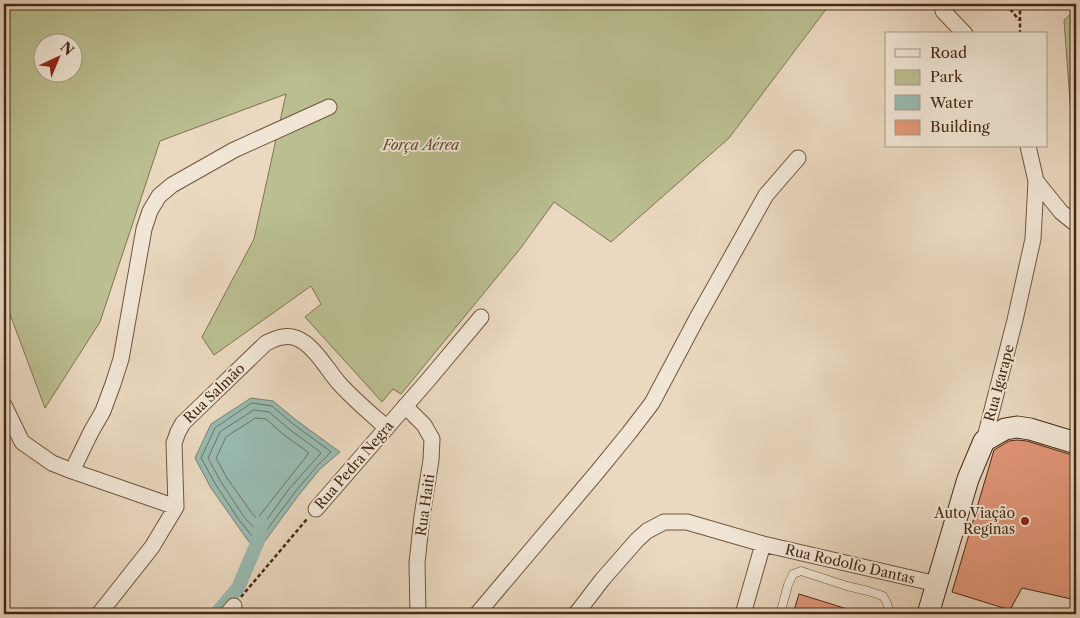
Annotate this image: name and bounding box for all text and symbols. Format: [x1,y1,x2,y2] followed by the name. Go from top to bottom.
[32,32,82,82] north arrow
[885,32,1048,148] legend
[56,38,78,59] text: N
[930,43,967,62] text: Road
[930,67,964,86] text: Park
[929,93,974,112] text: Water
[930,117,990,136] text: Building
[382,136,460,154] park label: Força Aérea
[980,342,1018,424] street label: Rua Igarape
[179,359,249,427] street label: Rua Salmão
[311,417,398,513] street label: Rua Pedra Negra
[412,473,438,537] street label: Rua Haiti
[933,504,1015,538] place label: Auto Viação Reginas
[1019,515,1031,527] marker: Auto Viação Reginas
[783,540,917,588] street label: Rua Rodolfo Dantas

